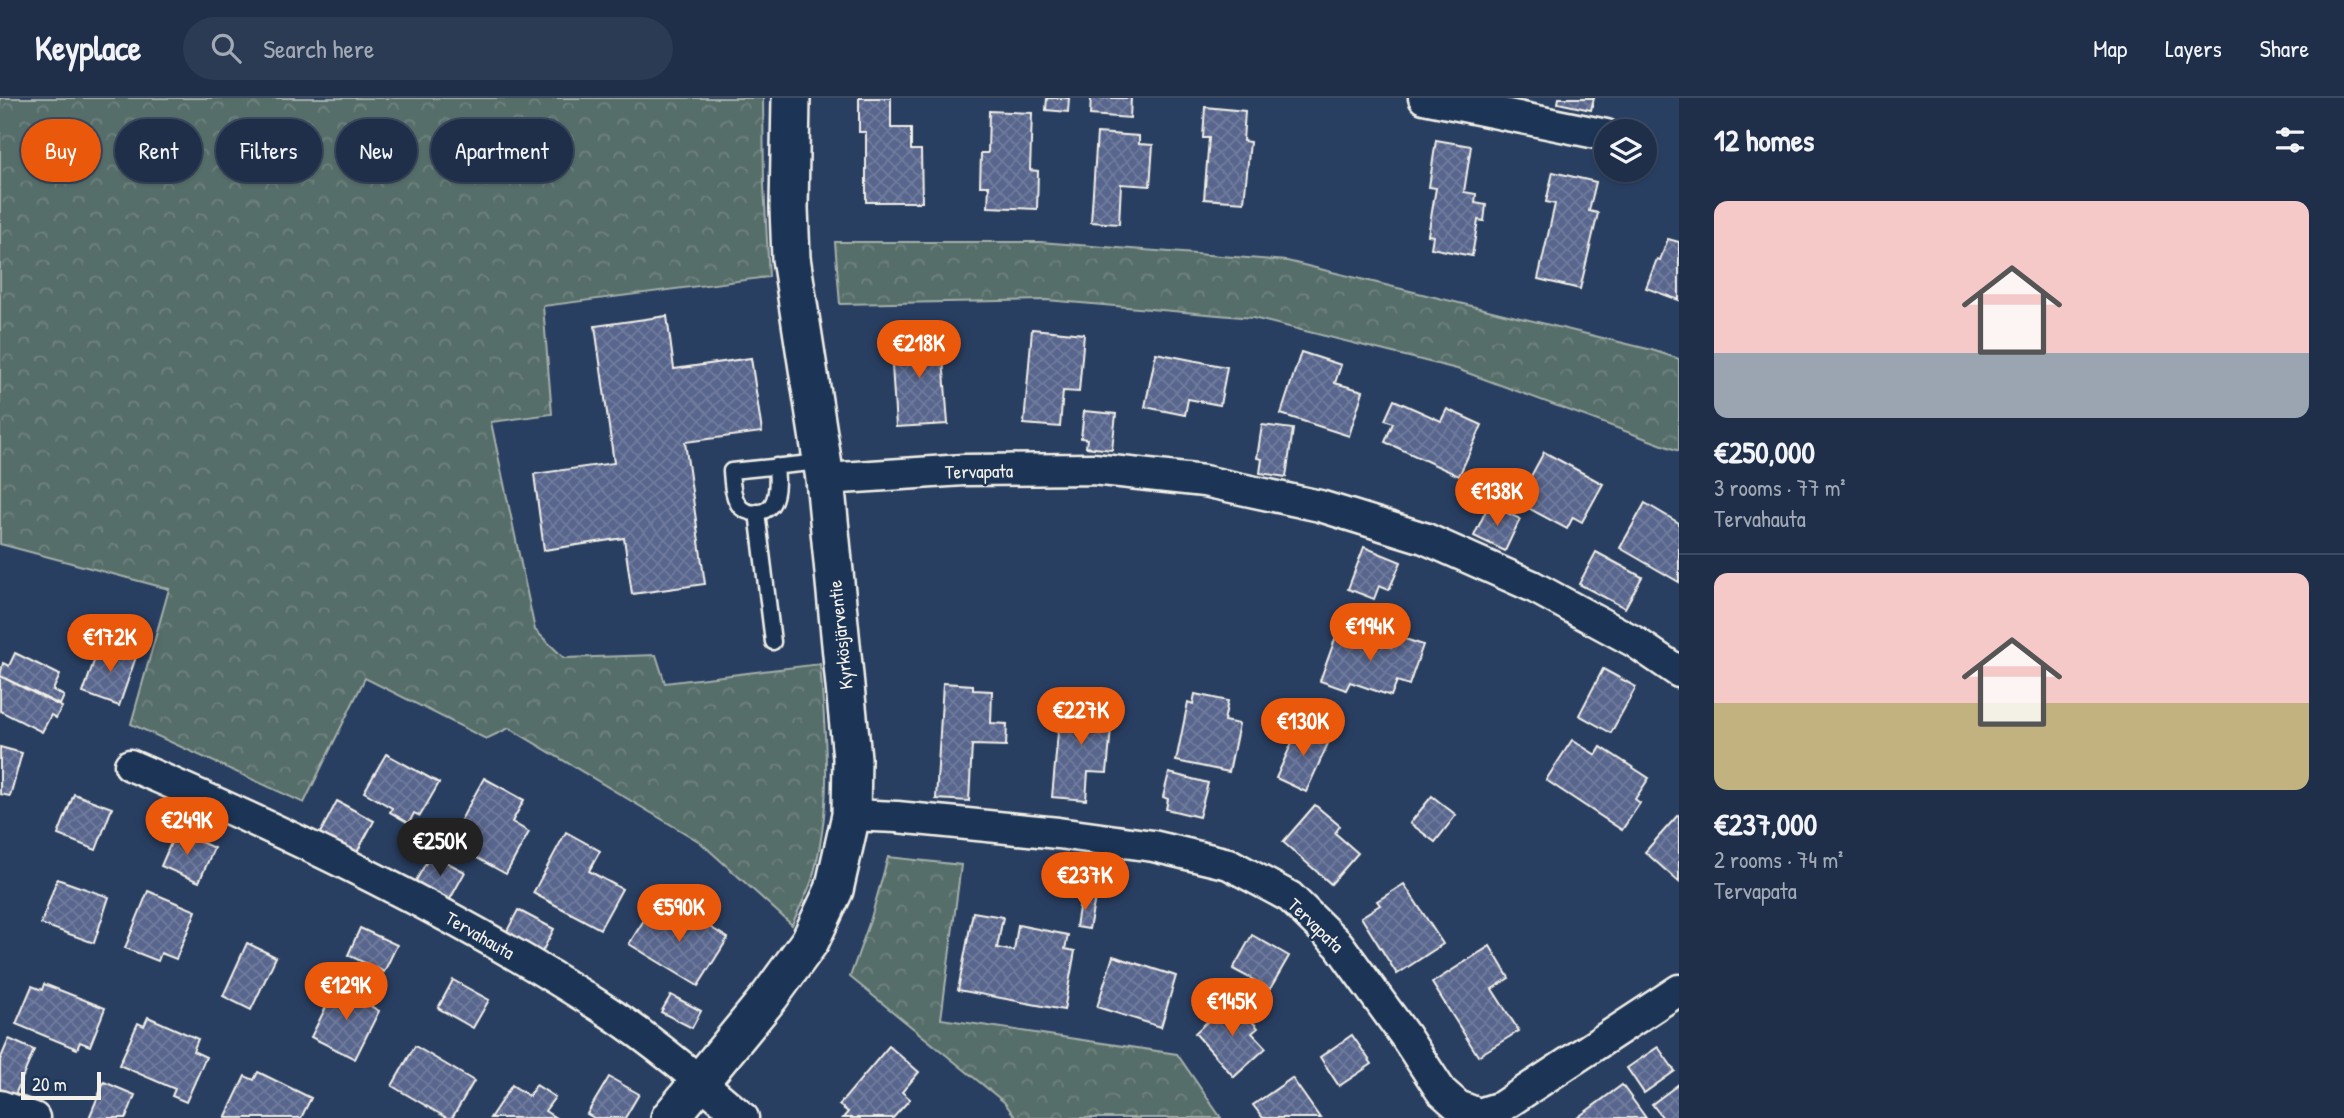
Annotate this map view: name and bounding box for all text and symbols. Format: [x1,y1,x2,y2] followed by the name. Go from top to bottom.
[183,17,673,80] search box
[35,26,141,70] text: Keyplace
[207,29,245,67] icon: search
[263,31,374,66] text: Search here
[2093,32,2127,64] text: Map
[2165,32,2222,64] text: Layers
[2260,32,2309,64] text: Share
[21,119,101,182] chip: Buy
[115,119,202,182] chip: Rent
[216,119,322,182] chip: Filters
[336,119,417,182] chip: New
[431,119,573,182] chip: Apartment
[1594,119,1657,182] map controls
[1594,119,1657,182] button: layers
[1714,120,1814,160] text: 12 homes
[2271,121,2309,159] icon: filters
[1949,247,2075,373] icon: home
[870,320,968,380] pin: €218K
[893,327,945,358] text: €218K
[1714,432,1815,472] text: €250,000
[945,457,1014,485] street label: Tervapata
[1448,468,1546,528] pin: €138K
[1714,472,1846,503] text: 3 rooms · 77 m²
[1471,475,1523,506] text: €138K
[1714,503,1806,534] text: Tervahauta
[821,579,859,691] street label: Kyrkösjärventie
[1321,603,1419,663] pin: €194K
[1346,610,1394,641] text: €194K
[61,614,159,674] pin: €172K
[1949,619,2075,745] icon: home
[83,621,137,652] text: €172K
[1032,688,1130,747] pin: €227K
[1053,694,1109,725] text: €227K
[1254,698,1352,758] pin: €130K
[1277,705,1329,736] text: €130K
[138,798,236,857] pin: €249K
[162,804,212,835] text: €249K
[1714,804,1817,844] text: €237,000
[391,818,489,878] pin: €250K
[413,825,467,856] text: €250K
[1714,844,1843,875] text: 2 rooms · 74 m²
[1036,852,1134,912] pin: €237K
[1057,859,1113,890] text: €237K
[1714,875,1797,906] text: Tervapata
[630,884,728,944] pin: €590K
[653,891,705,922] text: €590K
[1282,892,1350,958] street label: Tervapata
[441,905,520,965] street label: Tervahauta
[297,962,395,1022] pin: €129K
[321,969,371,1000] text: €129K
[1183,978,1281,1038] pin: €145K
[1207,985,1257,1016] text: €145K
[21,1069,102,1101] scale bar
[32,1071,67,1097] text: 20 m

